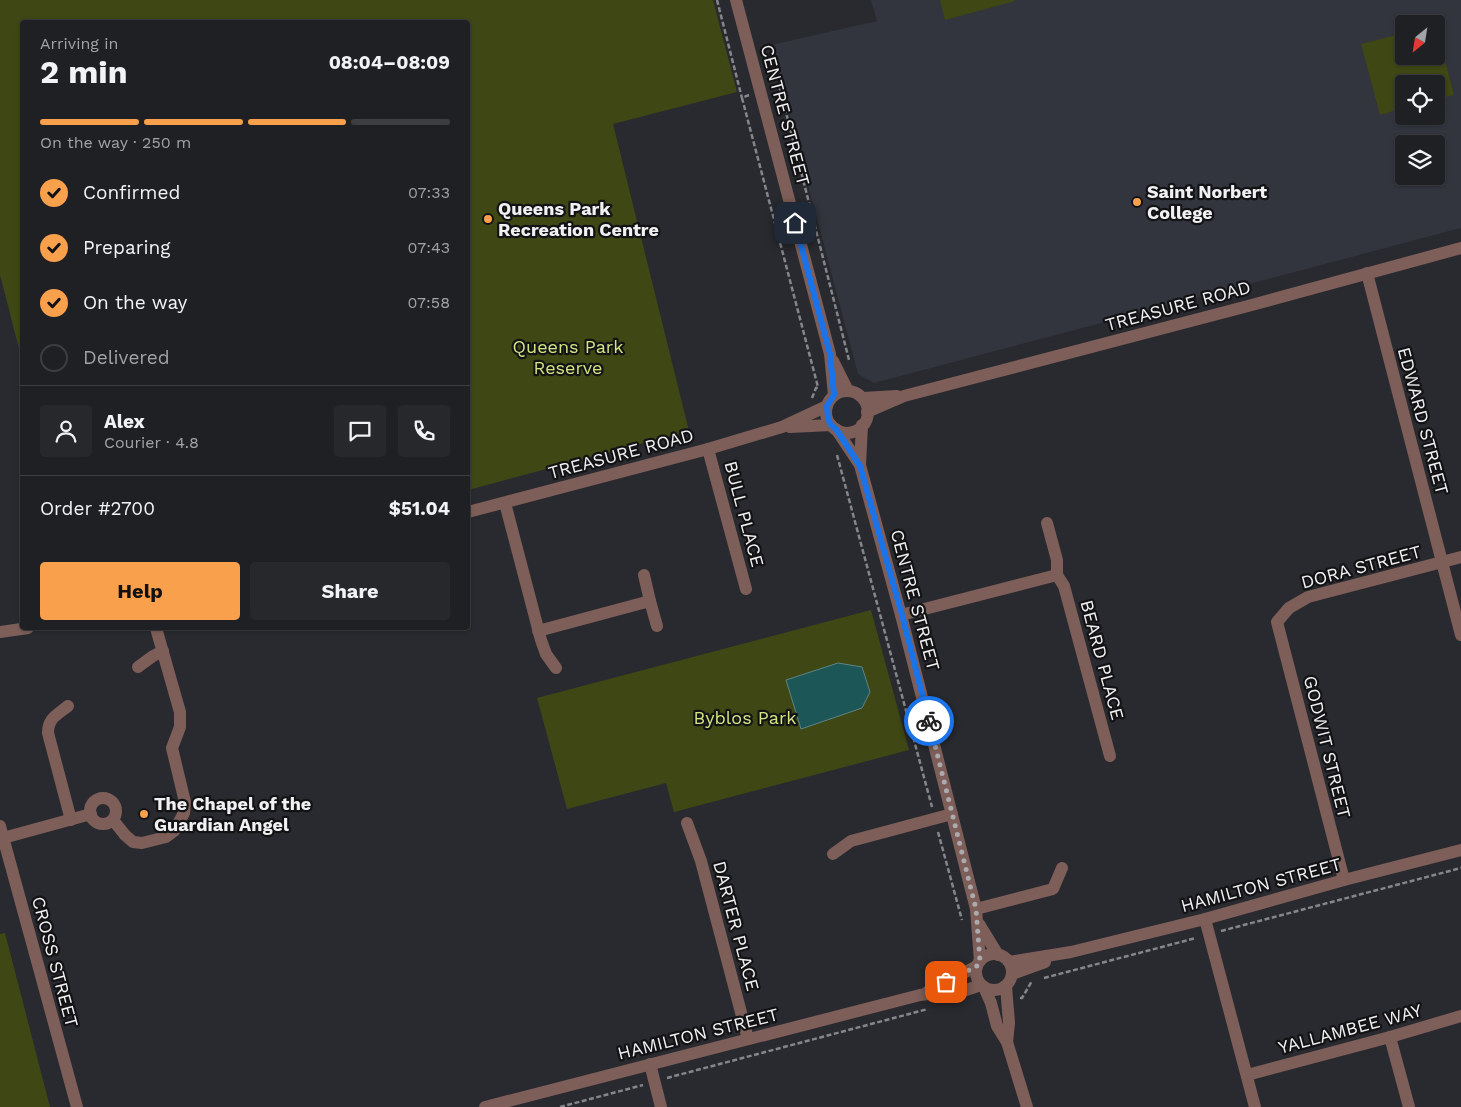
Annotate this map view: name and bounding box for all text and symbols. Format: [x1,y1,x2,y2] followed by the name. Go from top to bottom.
[1395,15,1445,65] north arrow
[1395,15,1445,185] map controls
[40,34,118,53] text: Arriving in
[757,42,814,188] street label: CENTRE STREET
[329,51,450,74] text: 08:04–08:09
[40,53,128,91] text: 2 min
[1395,75,1445,125] button: locate
[40,133,191,152] text: On the way · 250 m
[1395,135,1445,185] button: layers
[40,179,68,207] icon: check
[83,181,180,204] text: Confirmed
[1147,181,1267,223] place label: Saint Norbert College
[408,183,450,202] text: 07:33
[1131,196,1143,208] marker: Saint Norbert College
[498,198,659,240] place label: Queens Park Recreation Centre
[774,202,816,244] pin
[781,209,809,237] icon: home
[482,213,494,225] marker: Queens Park Recreation Centre
[40,234,68,262] icon: check
[83,236,170,259] text: Preparing
[408,238,450,257] text: 07:43
[1103,276,1253,335] street label: TREASURE ROAD
[40,289,68,317] icon: check
[83,291,187,314] text: On the way
[407,293,450,312] text: 07:58
[513,336,623,378] park label: Queens Park Reserve
[1394,345,1453,497] street label: EDWARD STREET
[83,346,170,369] text: Delivered
[40,405,92,457] button: person
[334,405,386,457] button: chat
[398,405,450,457] button: phone
[104,410,145,433] text: Alex
[546,424,696,483] street label: TREASURE ROAD
[104,433,199,452] text: Courier · 4.8
[720,459,769,569] street label: BULL PLACE
[40,497,155,520] text: Order #2700
[389,497,450,520] text: $51.04
[887,527,944,673] street label: CENTRE STREET
[1299,540,1423,593] street label: DORA STREET
[40,562,240,620] button: Help
[250,562,450,620] button: Share
[1076,598,1129,722] street label: BEARD PLACE
[1300,673,1355,820] street label: GODWIT STREET
[904,696,954,746] courier
[694,707,796,728] park label: Byblos Park
[915,707,943,735] icon: bike
[154,793,311,835] place label: The Chapel of the Guardian Angel
[138,808,150,820] marker: The Chapel of the Guardian Angel
[1178,853,1343,916] street label: HAMILTON STREET
[709,859,764,993] street label: DARTER PLACE
[28,894,83,1030] street label: CROSS STREET
[925,961,967,1003] pin
[932,968,960,996] icon: bag
[1276,999,1425,1058] street label: YALLAMBEE WAY
[615,1003,781,1064] street label: HAMILTON STREET

